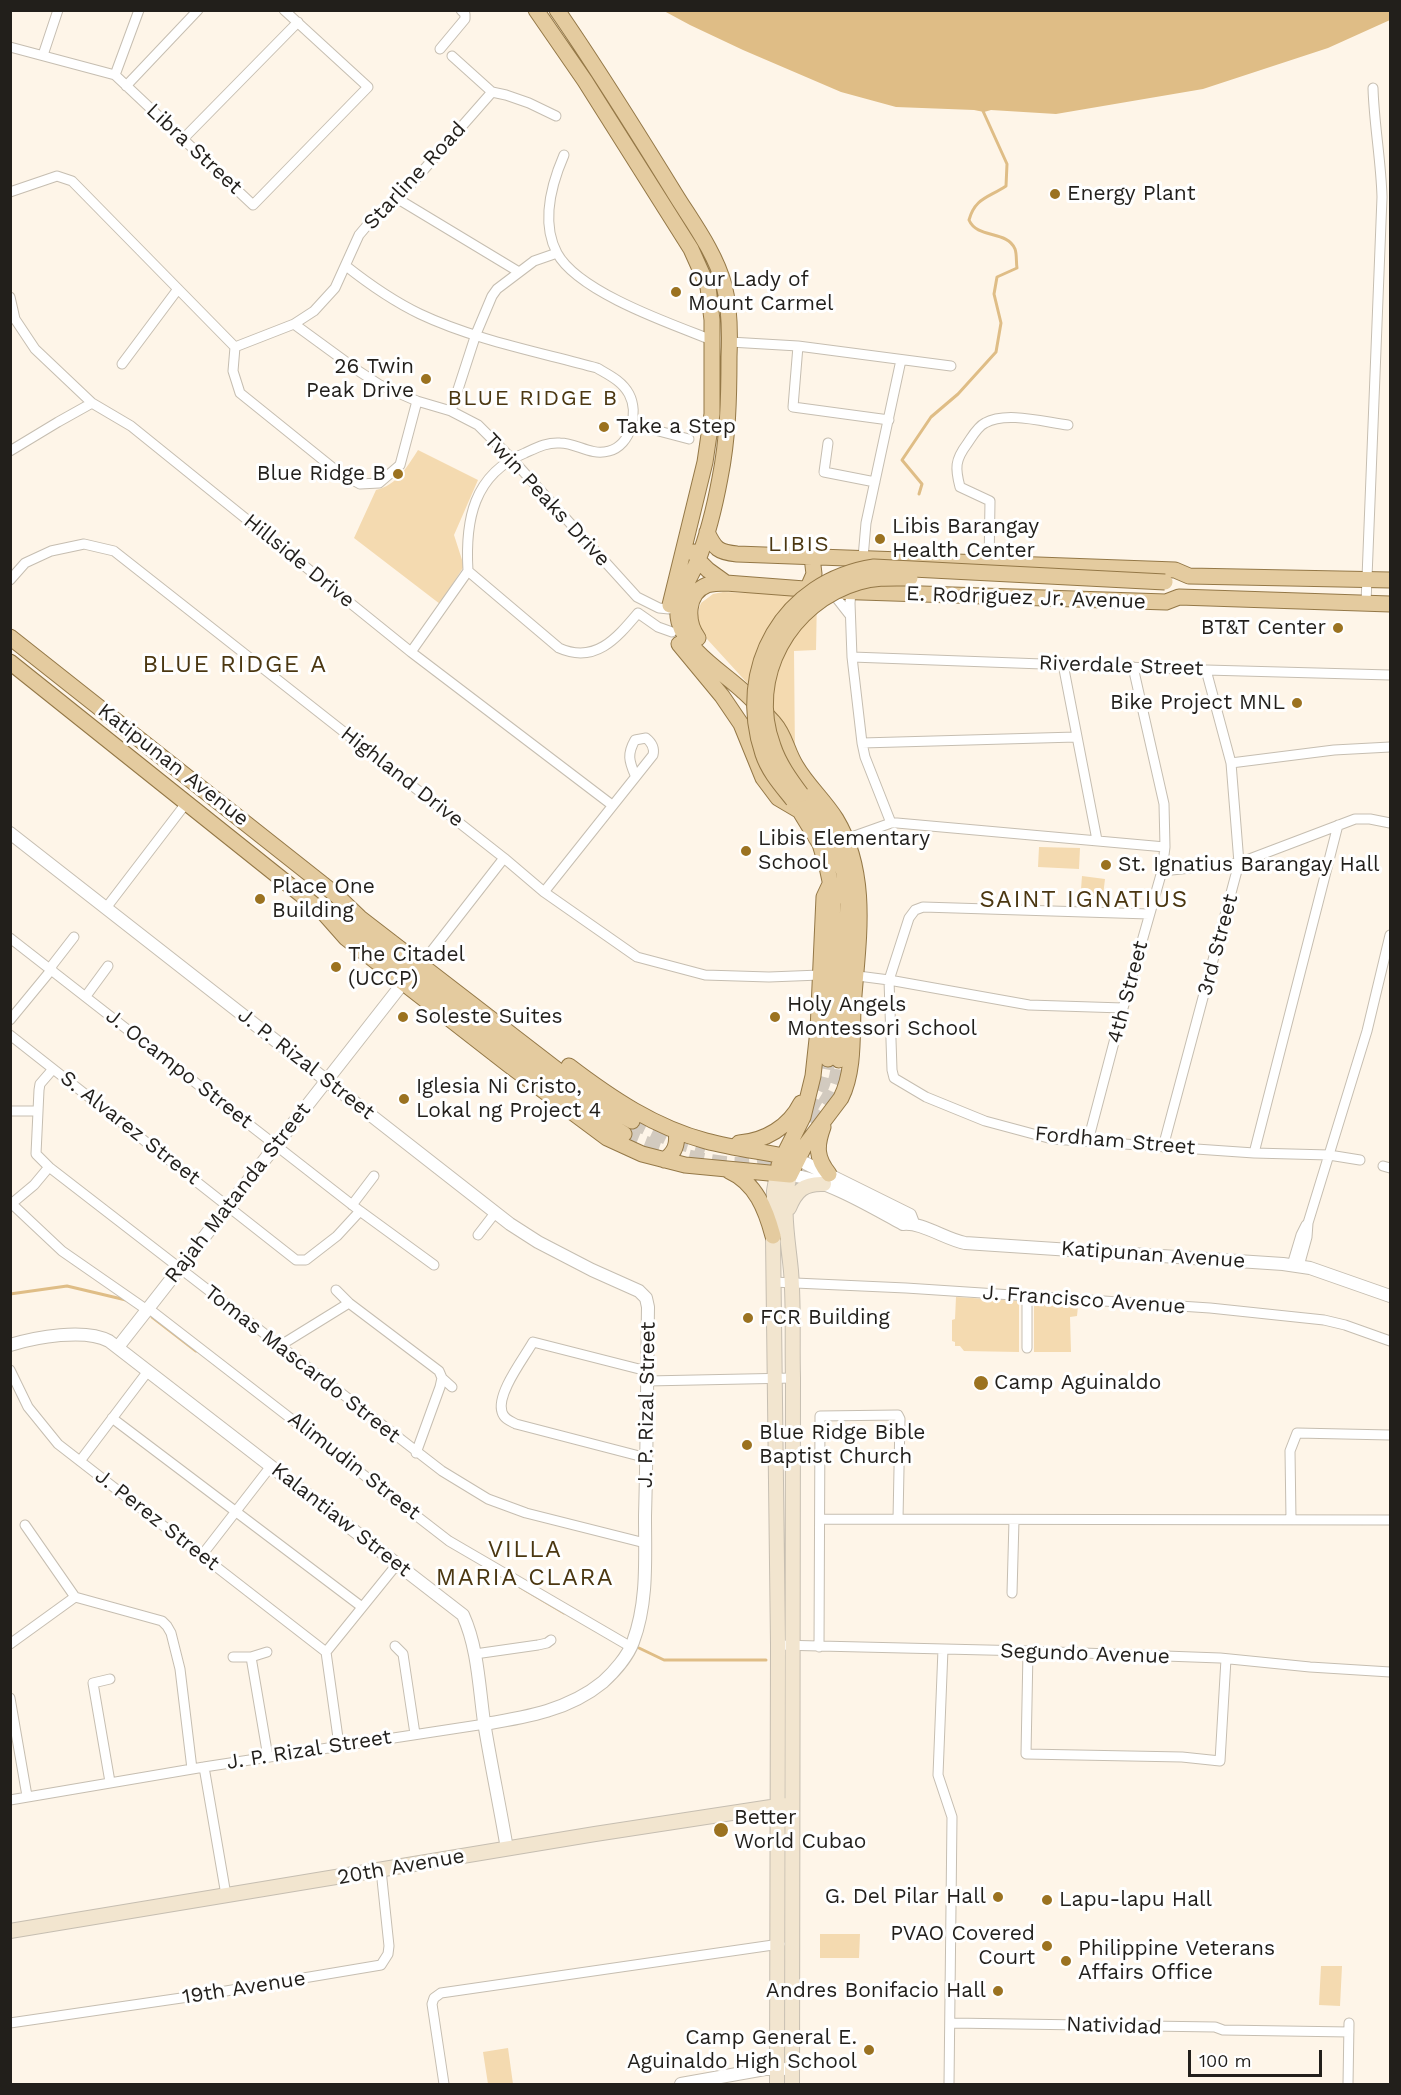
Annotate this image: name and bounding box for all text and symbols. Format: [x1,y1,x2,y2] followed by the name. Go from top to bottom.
[141,98,247,200] street label: Libra Street
[359,117,471,235] street label: Starline Road
[1067,181,1195,207] place label: Energy Plant
[1048,187,1062,201] marker: Energy Plant
[688,267,834,317] place label: Our Lady of Mount Carmel
[669,285,683,299] marker: Our Lady of Mount Carmel
[306,354,414,404] place label: 26 Twin Peak Drive
[419,372,433,386] marker: 26 Twin Peak Drive
[447,386,619,412] district label: BLUE RIDGE B
[616,414,736,440] place label: Take a Step
[597,420,611,434] marker: Take a Step
[479,428,615,572] street label: Twin Peaks Drive
[257,461,386,487] place label: Blue Ridge B
[391,467,405,481] marker: Blue Ridge B
[239,509,359,613] street label: Hillside Drive
[892,514,1039,564] place label: Libis Barangay Health Center
[768,532,830,558] district label: LIBIS
[873,532,887,546] marker: Libis Barangay Health Center
[906,581,1146,615] street label: E. Rodriguez Jr. Avenue
[1201,615,1326,641] place label: BT&T Center
[1331,621,1345,635] marker: BT&T Center
[142,651,328,679] district label: BLUE RIDGE A
[1038,651,1204,681] street label: Riverdale Street
[1110,690,1285,716] place label: Bike Project MNL
[1290,696,1304,710] marker: Bike Project MNL
[92,698,254,832] street label: Katipunan Avenue
[336,721,468,833] street label: Highland Drive
[758,826,930,876] place label: Libis Elementary School
[739,844,753,858] marker: Libis Elementary School
[1118,852,1379,878] place label: St. Ignatius Barangay Hall
[1099,858,1113,872] marker: St. Ignatius Barangay Hall
[272,874,375,924] place label: Place One Building
[979,886,1189,914] district label: SAINT IGNATIUS
[253,892,267,906] marker: Place One Building
[1192,892,1244,998] street label: 3rd Street
[1102,938,1154,1046] street label: 4th Street
[348,942,465,992] place label: The Citadel (UCCP)
[329,960,343,974] marker: The Citadel (UCCP)
[787,992,977,1042] place label: Holy Angels Montessori School
[233,1003,379,1125] street label: J. P. Rizal Street
[100,1004,258,1134] street label: J. Ocampo Street
[415,1004,563,1030] place label: Soleste Suites
[396,1010,410,1024] marker: Soleste Suites
[768,1010,782,1024] marker: Holy Angels Montessori School
[55,1066,205,1190] street label: S. Alvarez Street
[416,1074,601,1124] place label: Iglesia Ni Cristo, Lokal ng Project 4
[397,1092,411,1106] marker: Iglesia Ni Cristo, Lokal ng Project 4
[160,1098,316,1288] street label: Rajah Matanda Street
[1034,1121,1196,1161] street label: Fordham Street
[1060,1236,1246,1274] street label: Katipunan Avenue
[199,1280,405,1448] street label: Tomas Mascardo Street
[982,1280,1186,1320] street label: J. Francisco Avenue
[760,1305,890,1331] place label: FCR Building
[741,1311,755,1325] marker: FCR Building
[633,1322,661,1488] street label: J. P. Rizal Street
[994,1370,1161,1396] place label: Camp Aguinaldo
[972,1374,990,1392] marker: Camp Aguinaldo
[283,1407,425,1525] street label: Alimudin Street
[759,1420,925,1470] place label: Blue Ridge Bible Baptist Church
[740,1438,754,1452] marker: Blue Ridge Bible Baptist Church
[266,1458,416,1582] street label: Kalantiaw Street
[90,1464,224,1576] street label: J. Perez Street
[436,1536,614,1592] district label: VILLA MARIA CLARA
[1000,1638,1170,1670] street label: Segundo Avenue
[225,1725,393,1775] street label: J. P. Rizal Street
[734,1805,866,1855] place label: Better World Cubao
[712,1821,730,1839] marker: Better World Cubao
[336,1843,466,1891] street label: 20th Avenue
[825,1884,986,1910] place label: G. Del Pilar Hall
[1059,1887,1212,1913] place label: Lapu-lapu Hall
[991,1890,1005,1904] marker: G. Del Pilar Hall
[1040,1893,1054,1907] marker: Lapu-lapu Hall
[890,1921,1035,1971] place label: PVAO Covered Court
[1078,1936,1275,1986] place label: Philippine Veterans Affairs Office
[1040,1939,1054,1953] marker: PVAO Covered Court
[1059,1954,1073,1968] marker: Philippine Veterans Affairs Office
[181,1966,307,2010] street label: 19th Avenue
[766,1978,986,2004] place label: Andres Bonifacio Hall
[991,1984,1005,1998] marker: Andres Bonifacio Hall
[1066,2012,1162,2040] street label: Natividad
[627,2025,857,2075] place label: Camp General E. Aguinaldo High School
[1191,2038,1324,2076] scale bar
[862,2043,876,2057] marker: Camp General E. Aguinaldo High School
[1199,2050,1252,2071] text: 100 m

